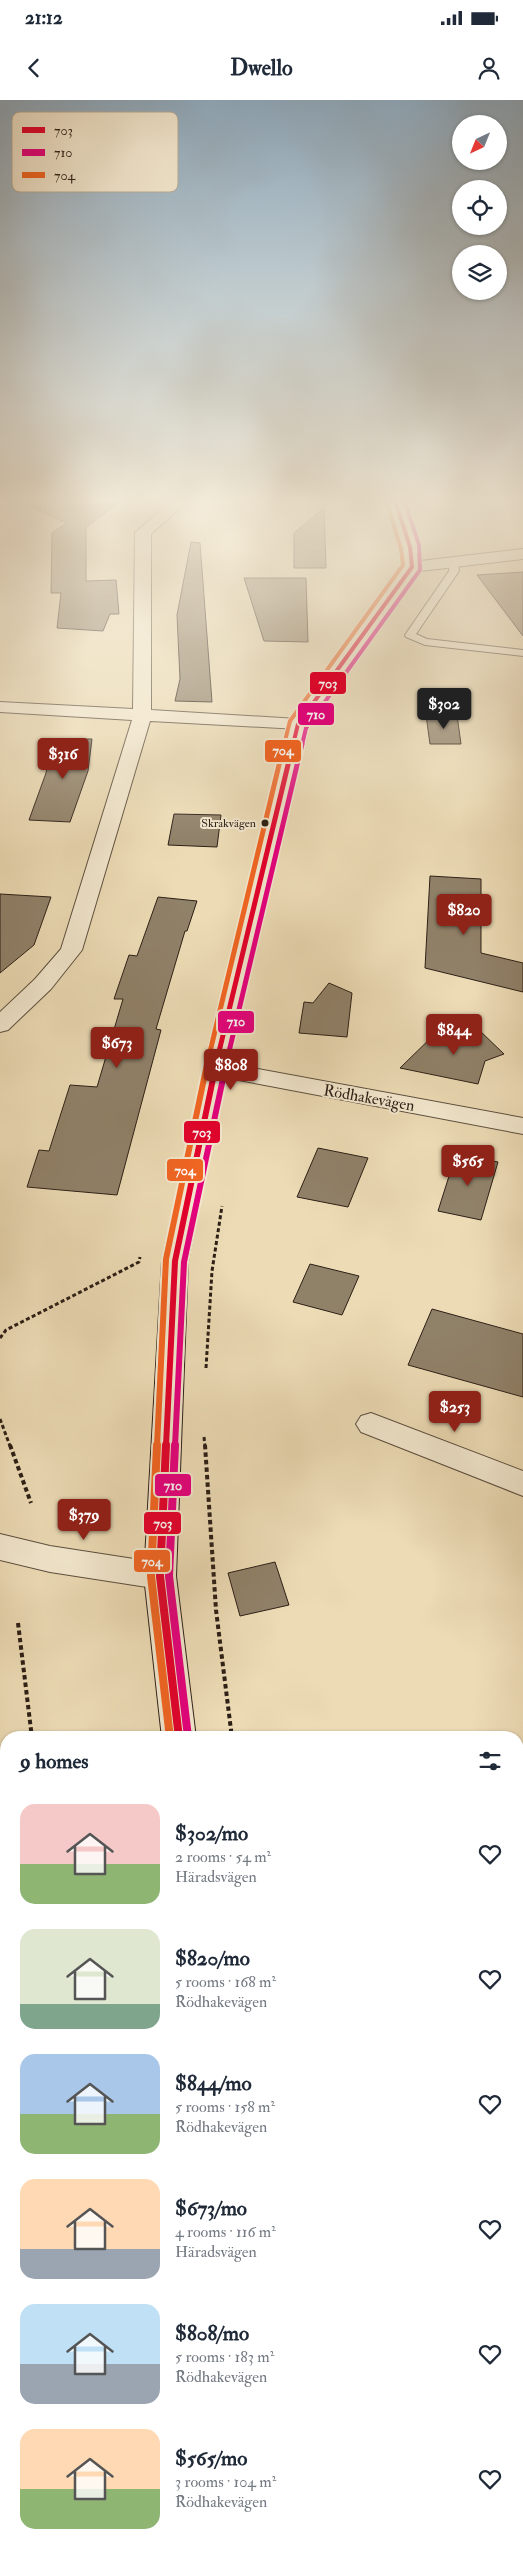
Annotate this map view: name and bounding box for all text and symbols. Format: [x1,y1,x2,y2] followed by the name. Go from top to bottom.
[25,6,63,30] text: 21:12
[20,54,48,82] icon: back
[230,54,293,82] text: Dwello
[475,54,503,82] icon: person
[12,112,178,192] legend
[452,115,508,170] north arrow
[452,115,507,300] map controls
[54,122,73,139] text: 703
[54,144,73,161] text: 710
[54,167,77,184] text: 704
[452,180,507,235] button: locate
[452,245,507,300] button: layers
[309,671,347,695] line badge: 703
[319,675,337,692] text: 703
[414,688,474,730] pin: $302
[428,694,460,714] text: $302
[297,702,335,726] line badge: 710
[307,706,325,723] text: 710
[33,738,93,780] pin: $316
[264,739,302,763] line badge: 704
[272,742,295,759] text: 704
[49,744,77,764] text: $316
[201,816,256,831] place label: Skrakvägen
[260,818,270,828] marker: Skrakvägen
[434,894,494,936] pin: $820
[448,900,480,920] text: $820
[217,1010,255,1034] line badge: 710
[227,1013,245,1030] text: 710
[424,1014,484,1056] pin: $844
[437,1020,471,1040] text: $844
[87,1026,147,1069] pin: $673
[102,1033,132,1053] text: $673
[201,1048,261,1091] pin: $808
[215,1055,247,1075] text: $808
[322,1080,416,1116] street label: Rödhakevägen
[183,1120,221,1144] line badge: 703
[193,1124,211,1141] text: 703
[438,1144,498,1187] pin: $565
[452,1151,484,1171] text: $565
[166,1158,204,1182] line badge: 704
[174,1162,197,1179] text: 704
[425,1390,485,1433] pin: $253
[440,1397,470,1417] text: $253
[154,1473,192,1497] line badge: 710
[164,1477,182,1494] text: 710
[54,1498,114,1541] pin: $379
[69,1505,99,1525] text: $379
[143,1511,182,1535] line badge: 703
[154,1515,172,1532] text: 703
[133,1549,171,1573] line badge: 704
[141,1553,164,1570] text: 704
[476,1747,504,1775] icon: filters
[20,1748,89,1775] text: 9 homes
[175,1820,248,1847] text: $302/mo
[60,1824,120,1884] icon: home
[476,1840,504,1868] icon: heart
[175,1847,271,1867] text: 2 rooms · 54 m²
[175,1867,257,1887] text: Häradsvägen
[175,1945,250,1972] text: $820/mo
[60,1949,120,2009] icon: home
[476,1965,504,1993] icon: heart
[175,1972,276,1992] text: 5 rooms · 168 m²
[175,1992,267,2012] text: Rödhakevägen
[175,2070,252,2097] text: $844/mo
[60,2074,120,2134] icon: home
[476,2090,504,2118] icon: heart
[175,2097,275,2117] text: 5 rooms · 158 m²
[175,2117,267,2137] text: Rödhakevägen
[175,2195,247,2222] text: $673/mo
[60,2199,120,2259] icon: home
[476,2215,504,2243] icon: heart
[175,2222,276,2242] text: 4 rooms · 116 m²
[175,2242,257,2262] text: Häradsvägen
[175,2320,249,2347] text: $808/mo
[60,2324,120,2384] icon: home
[476,2340,504,2368] icon: heart
[175,2347,274,2367] text: 5 rooms · 183 m²
[175,2367,267,2387] text: Rödhakevägen
[175,2445,247,2472] text: $565/mo
[60,2449,120,2509] icon: home
[476,2465,504,2493] icon: heart
[175,2472,276,2492] text: 3 rooms · 104 m²
[175,2492,267,2512] text: Rödhakevägen

